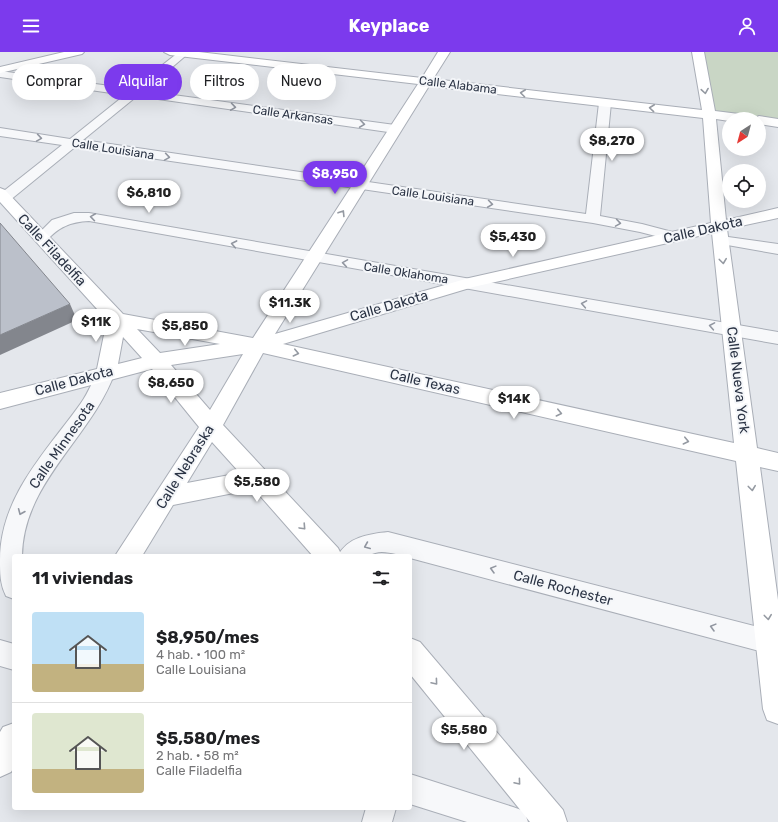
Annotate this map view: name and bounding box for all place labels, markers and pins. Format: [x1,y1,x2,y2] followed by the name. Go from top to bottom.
[579,128,645,162] pin: $8,270
[302,161,368,195] pin: $8,950
[116,180,182,214] pin: $6,810
[480,224,546,258] pin: $5,430
[257,290,323,324] pin: $11.3K
[72,309,120,343] pin: $11K
[152,313,218,347] pin: $5,850
[138,370,204,404] pin: $8,650
[490,386,538,420] pin: $14K
[224,469,290,503] pin: $5,580
[431,717,497,751] pin: $5,580

